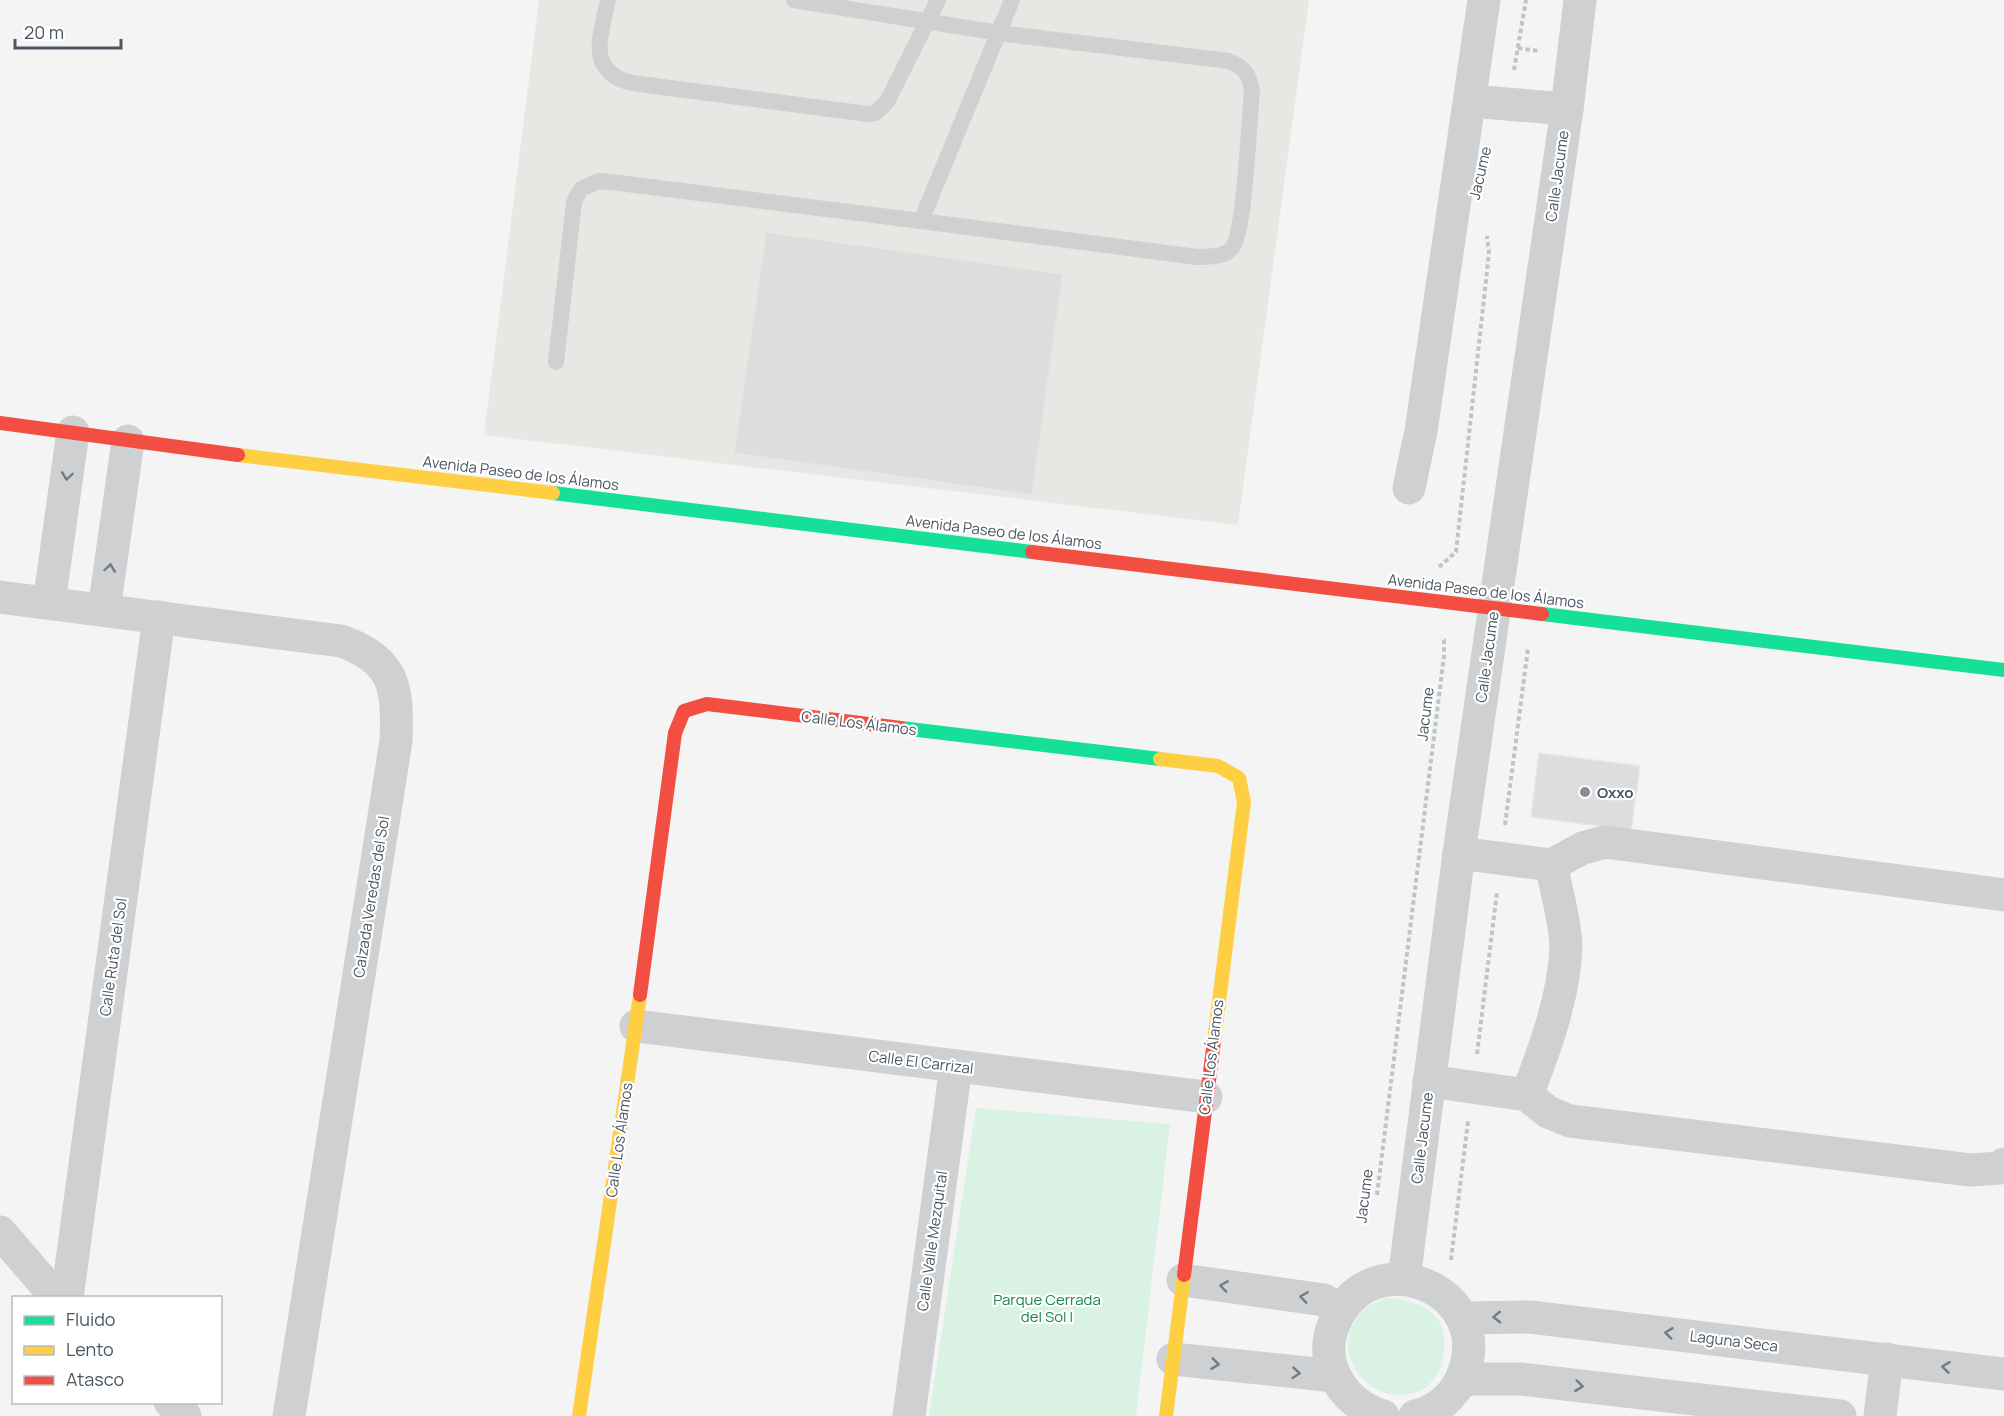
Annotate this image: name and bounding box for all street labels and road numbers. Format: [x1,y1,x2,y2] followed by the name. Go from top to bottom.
[1540,129,1574,223] street label: Calle Jacume
[1464,144,1496,202] street label: Jacume
[422,451,620,495] street label: Avenida Paseo de los Álamos
[905,510,1103,554] street label: Avenida Paseo de los Álamos
[1387,569,1585,613] street label: Avenida Paseo de los Álamos
[1470,610,1504,704] street label: Calle Jacume
[1411,686,1439,742] street label: Jacume
[800,706,918,740] street label: Calle Los Álamos
[348,815,394,979] street label: Calzada Veredas del Sol
[94,896,132,1018] street label: Calle Ruta del Sol
[1194,998,1228,1116] street label: Calle Los Álamos
[867,1045,975,1079] street label: Calle El Carrizal
[601,1081,637,1199] street label: Calle Los Álamos
[1406,1091,1438,1185] street label: Calle Jacume
[1350,1168,1378,1224] street label: Jacume
[912,1170,952,1312] street label: Calle Valle Mezquital
[1689,1325,1779,1357] street label: Laguna Seca

